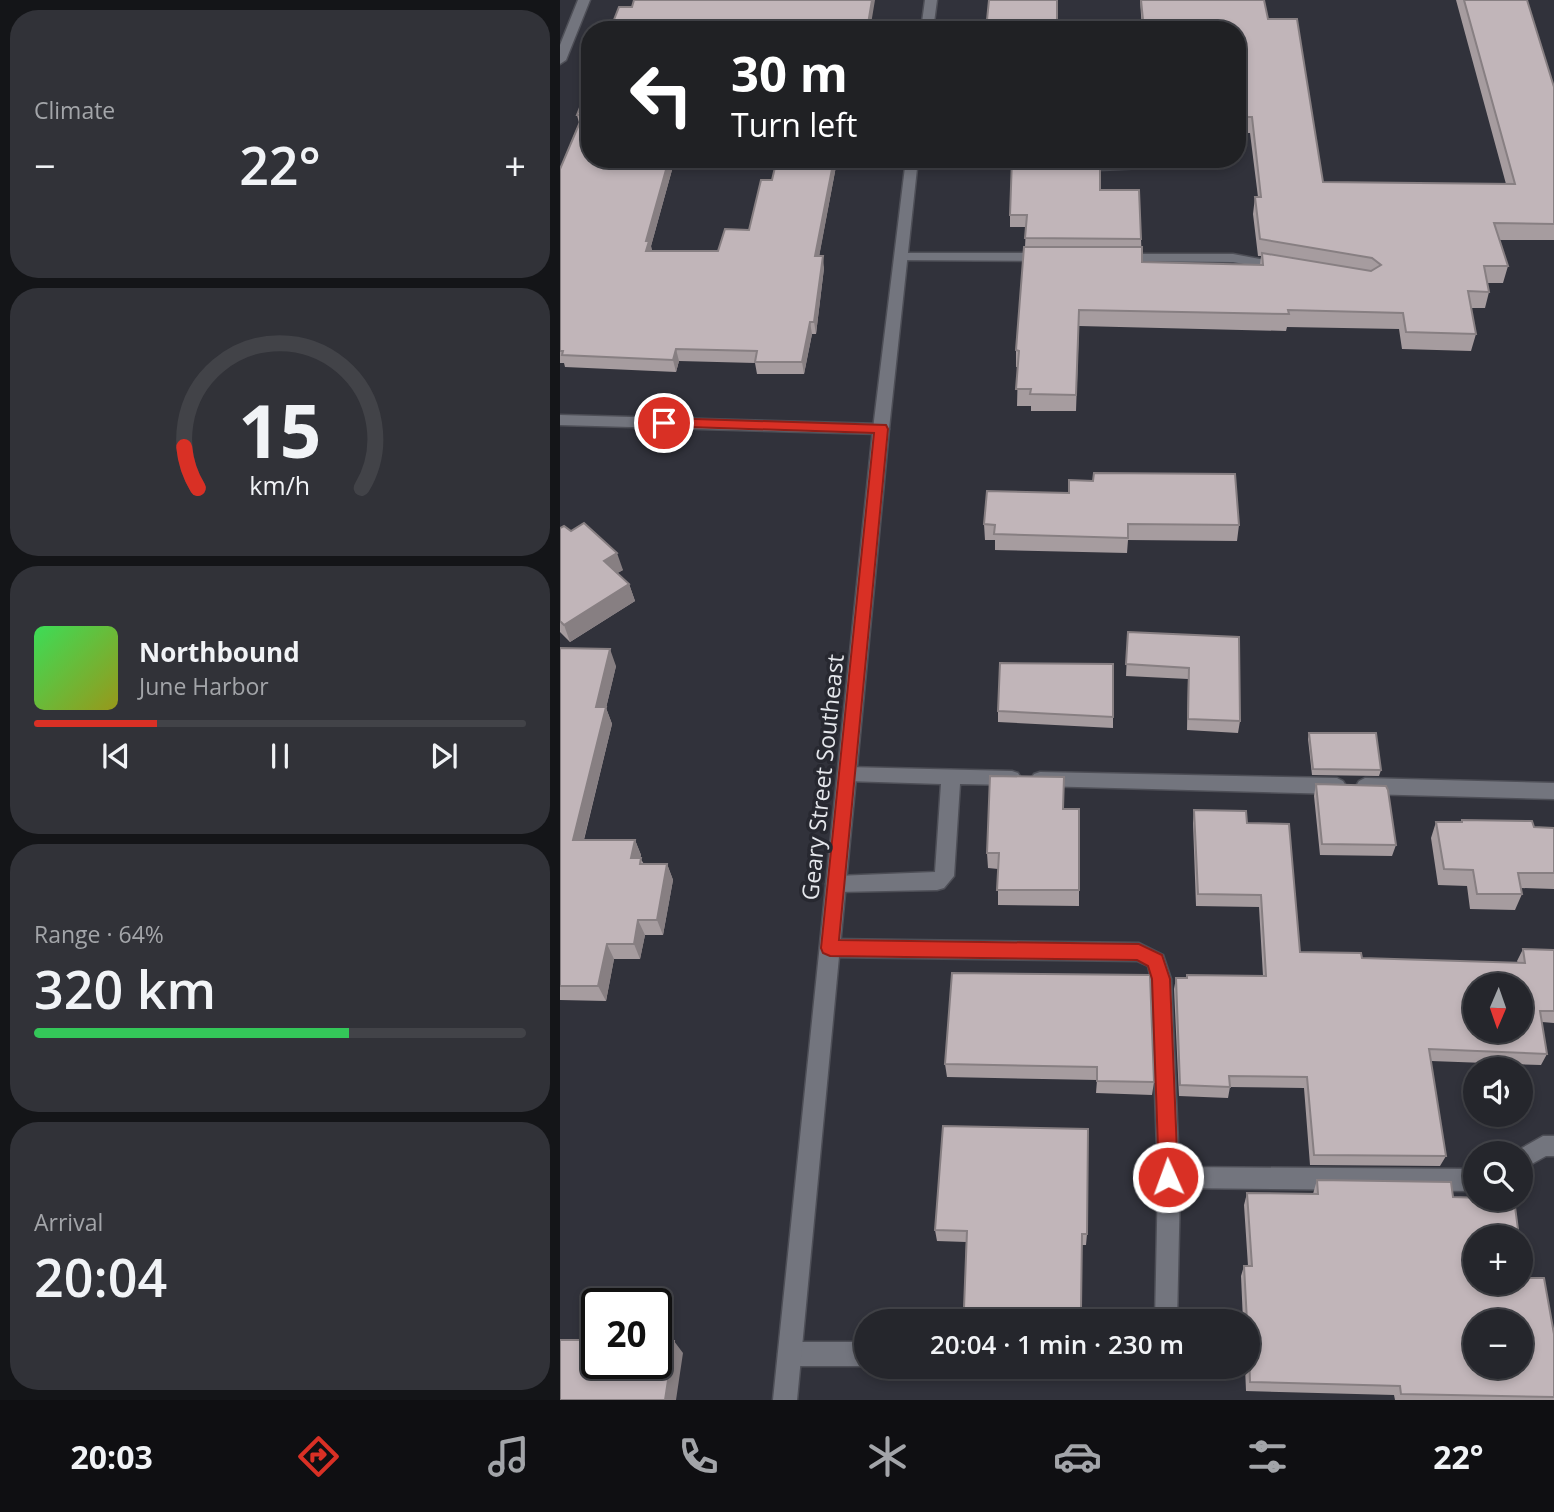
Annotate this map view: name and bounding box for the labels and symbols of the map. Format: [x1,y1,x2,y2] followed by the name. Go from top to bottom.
[634,393,694,453] pin
[793,652,851,902] street label: Geary Street Southeast
[1463,973,1533,1043] north arrow
[1131,1140,1205,1214] position arrow
[581,1288,672,1379] speed limit sign: 20

